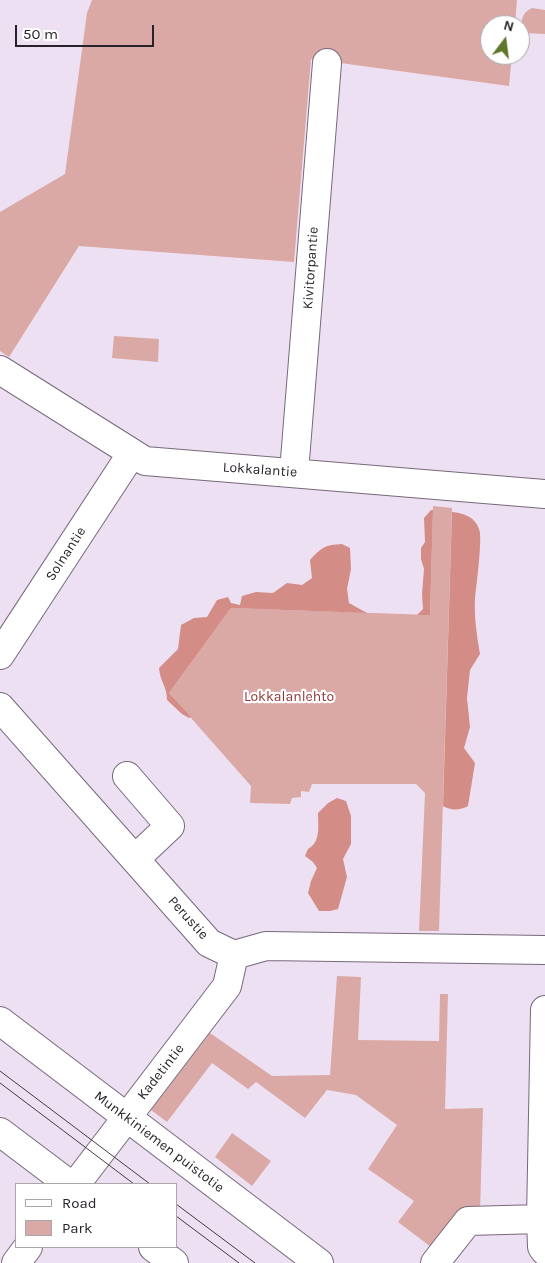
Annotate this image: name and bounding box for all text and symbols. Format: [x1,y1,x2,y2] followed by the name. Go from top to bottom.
[18,15,156,47] scale bar
[480,15,530,65] north arrow
[502,16,516,36] text: N
[23,25,58,43] text: 50 m
[300,226,322,310] street label: Kivitorpantie
[222,459,298,481] street label: Lokkalantie
[42,524,90,584] street label: Solnantie
[244,689,334,705] park label: Lokkalanlehto
[164,893,212,943] street label: Perustie
[134,1041,188,1103] street label: Kadetintie
[91,1088,227,1196] street label: Munkkiniemen puistotie
[15,1183,178,1248] legend
[62,1194,97,1212] text: Road
[62,1219,92,1237] text: Park

